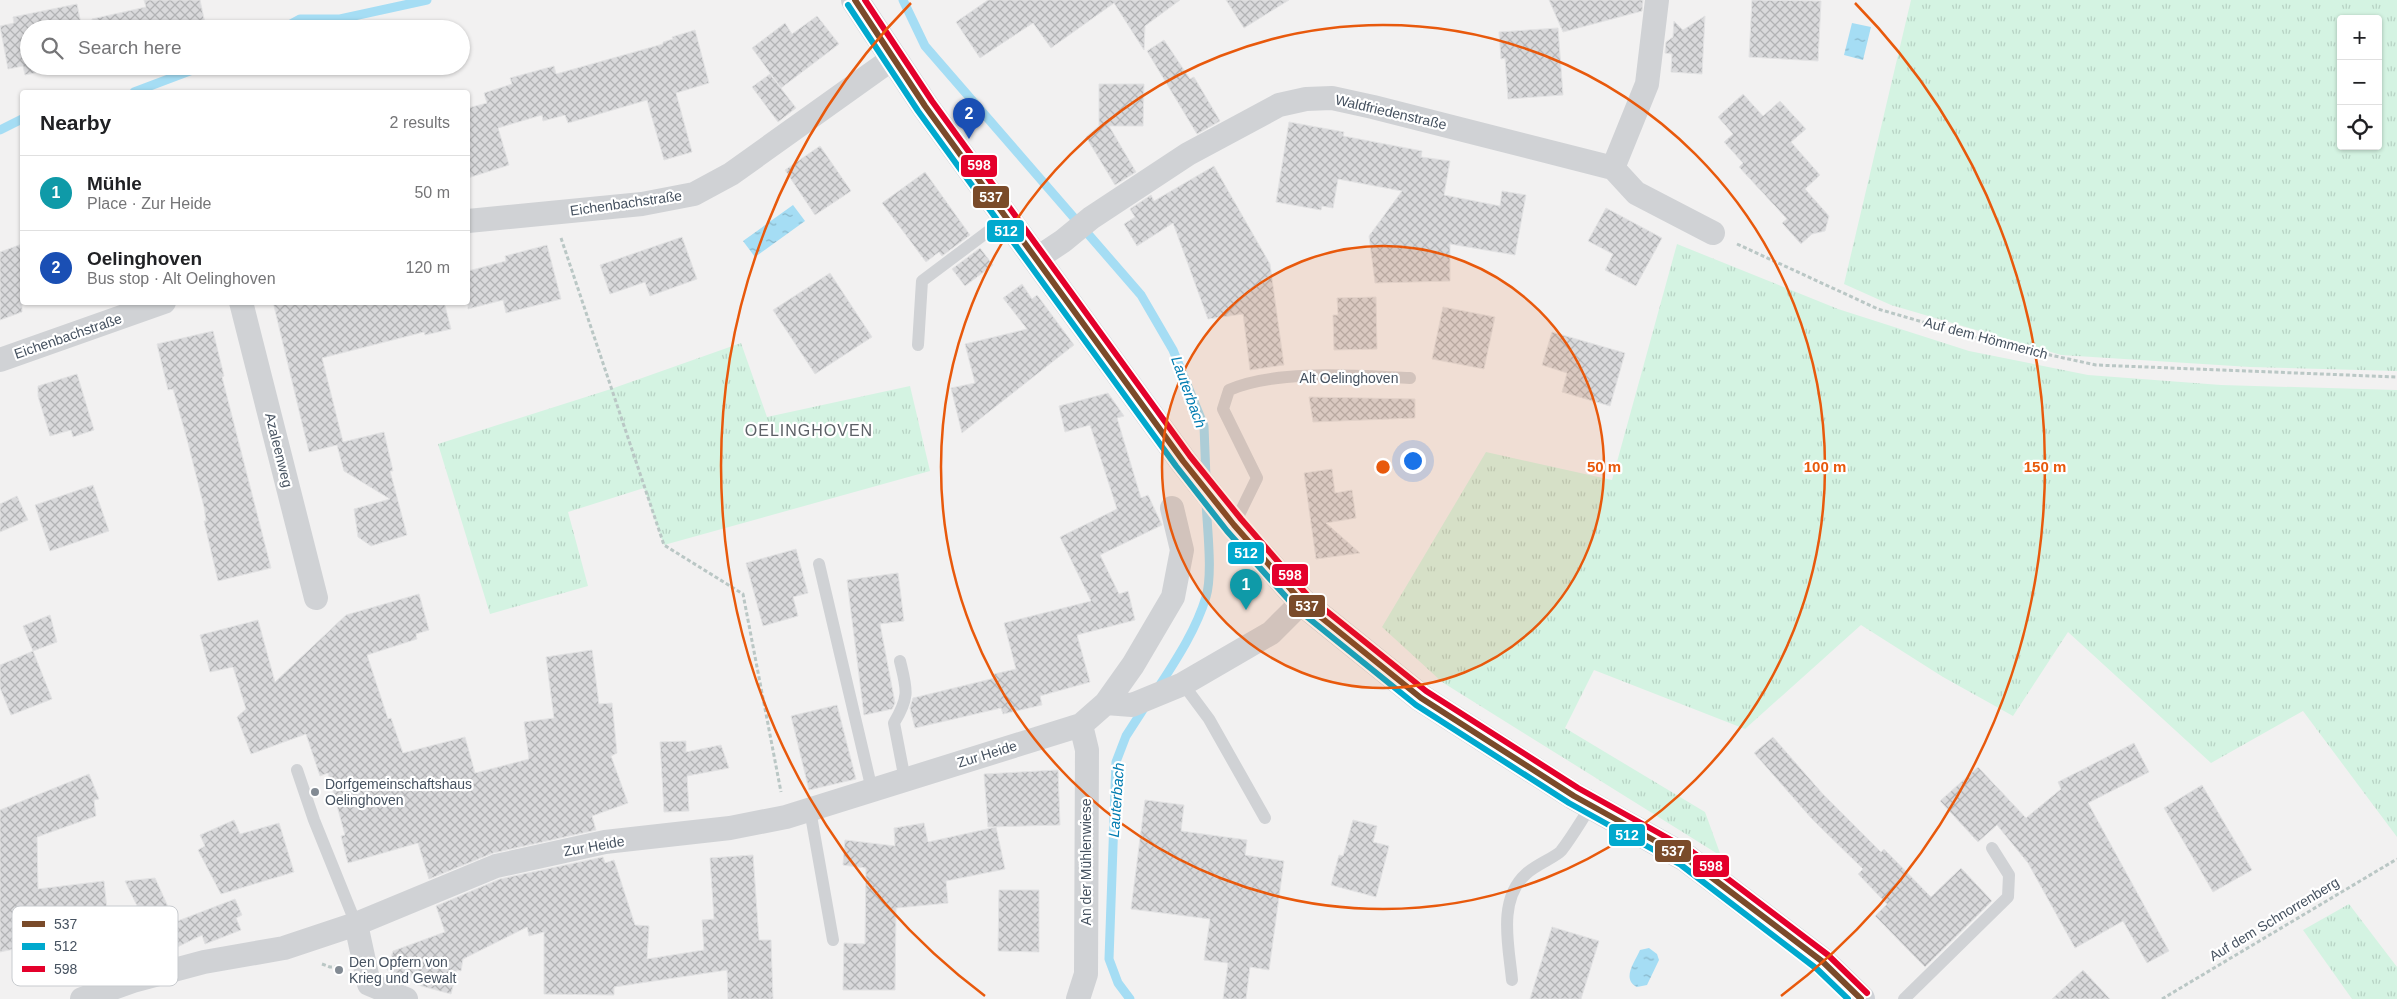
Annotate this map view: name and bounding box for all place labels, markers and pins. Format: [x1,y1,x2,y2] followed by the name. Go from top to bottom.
[953,98,985,139] pin: 2
[1374,458,1392,476] centre of rings
[1230,569,1262,610] pin: 1
[325,776,472,808] place label: Dorfgemeinschaftshaus Oelinghoven
[309,786,321,798] marker: Dorfgemeinschaftshaus Oelinghoven
[349,954,457,986] place label: Den Opfern von Krieg und Gewalt
[333,964,345,976] marker: Den Opfern von Krieg und Gewalt

